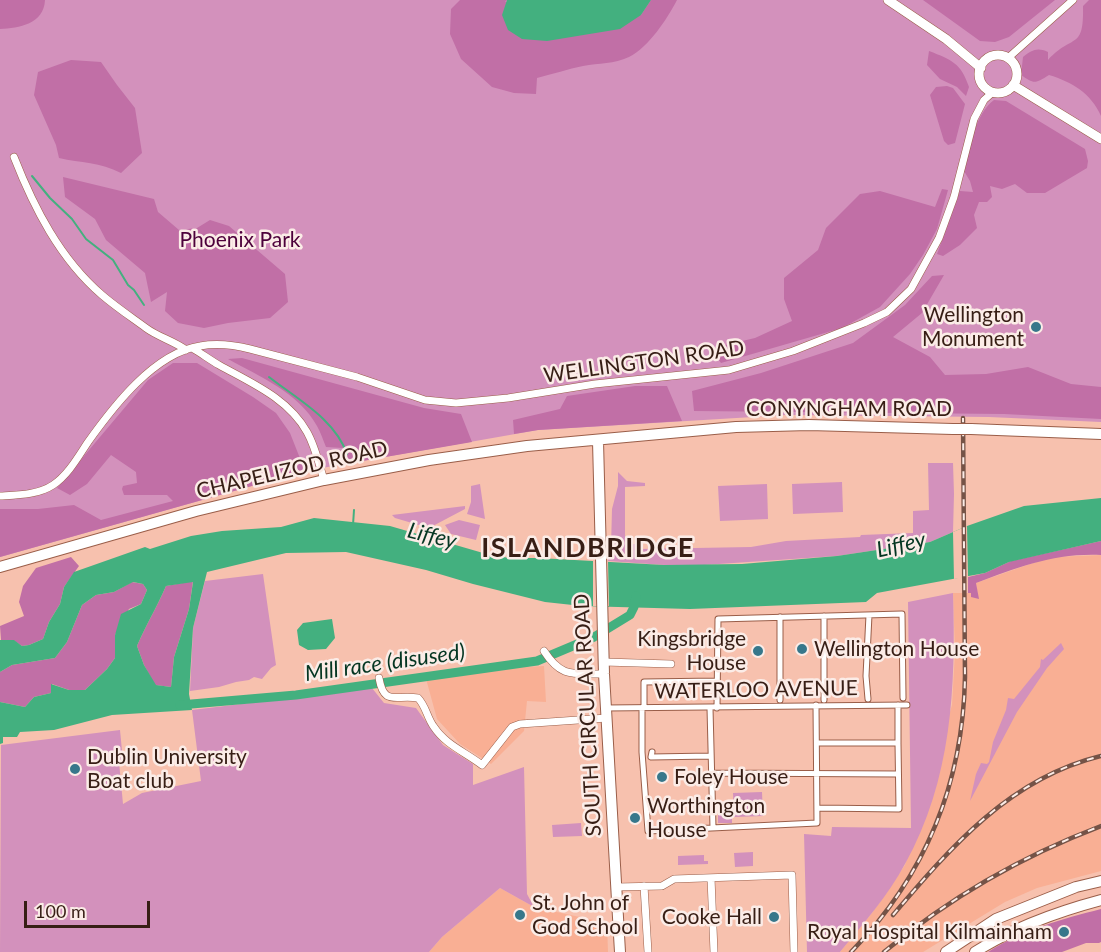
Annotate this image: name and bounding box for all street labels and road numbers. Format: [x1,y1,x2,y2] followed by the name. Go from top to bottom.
[542,335,746,389] street label: WELLINGTON ROAD
[746,396,952,422] street label: CONYNGHAM ROAD
[194,436,390,504] street label: CHAPELIZOD ROAD
[569,593,607,837] street label: SOUTH CIRCULAR ROAD
[654,676,858,704] street label: WATERLOO AVENUE

